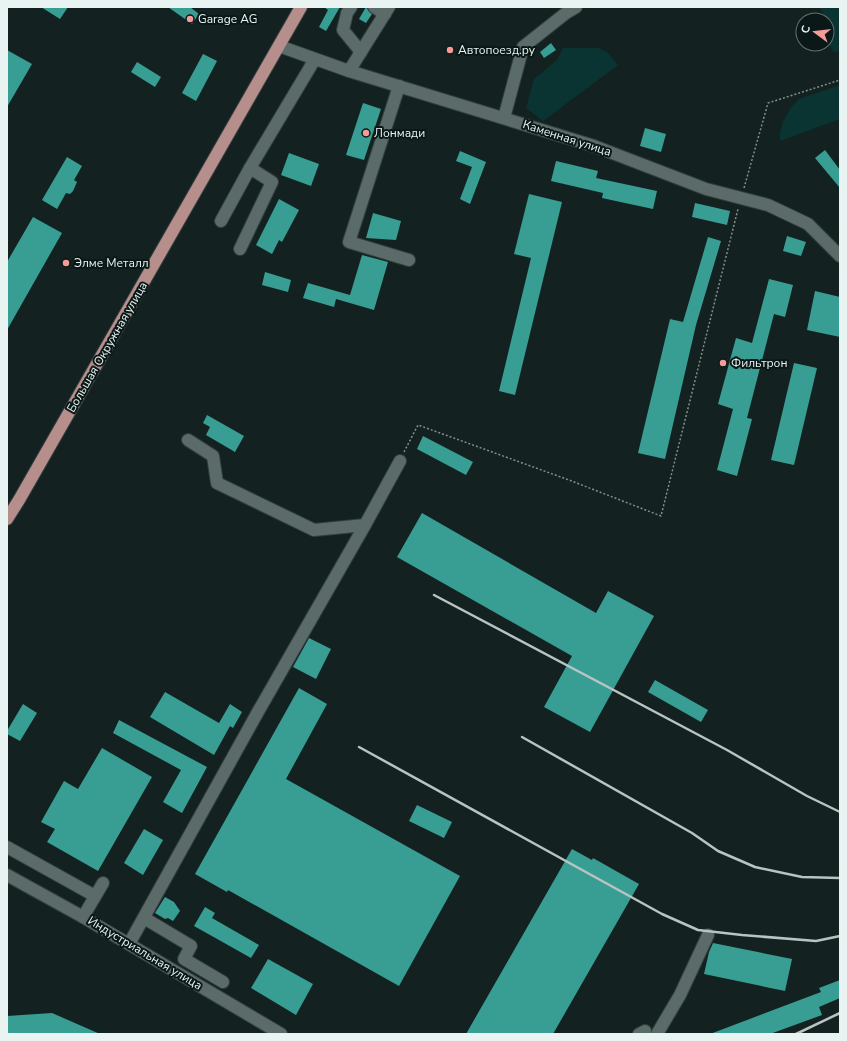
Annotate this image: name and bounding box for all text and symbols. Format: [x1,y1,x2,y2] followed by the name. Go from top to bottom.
[198,11,257,27] place label: Garage AG
[795,12,835,52] north arrow
[185,14,195,24] marker: Garage AG
[798,23,814,35] text: С
[458,42,536,58] place label: Автопоезд.ру
[445,45,455,55] marker: Автопоезд.ру
[521,116,613,160] street label: Каменная улица
[374,125,425,141] place label: Лонмади
[361,128,371,138] marker: Лонмади
[74,255,149,271] place label: Элме Металл
[61,258,71,268] marker: Элме Металл
[63,279,151,415] street label: Большая Окружная улица
[731,355,787,371] place label: Фильтрон
[718,358,728,368] marker: Фильтрон
[85,912,205,994] street label: Индустриальная улица

